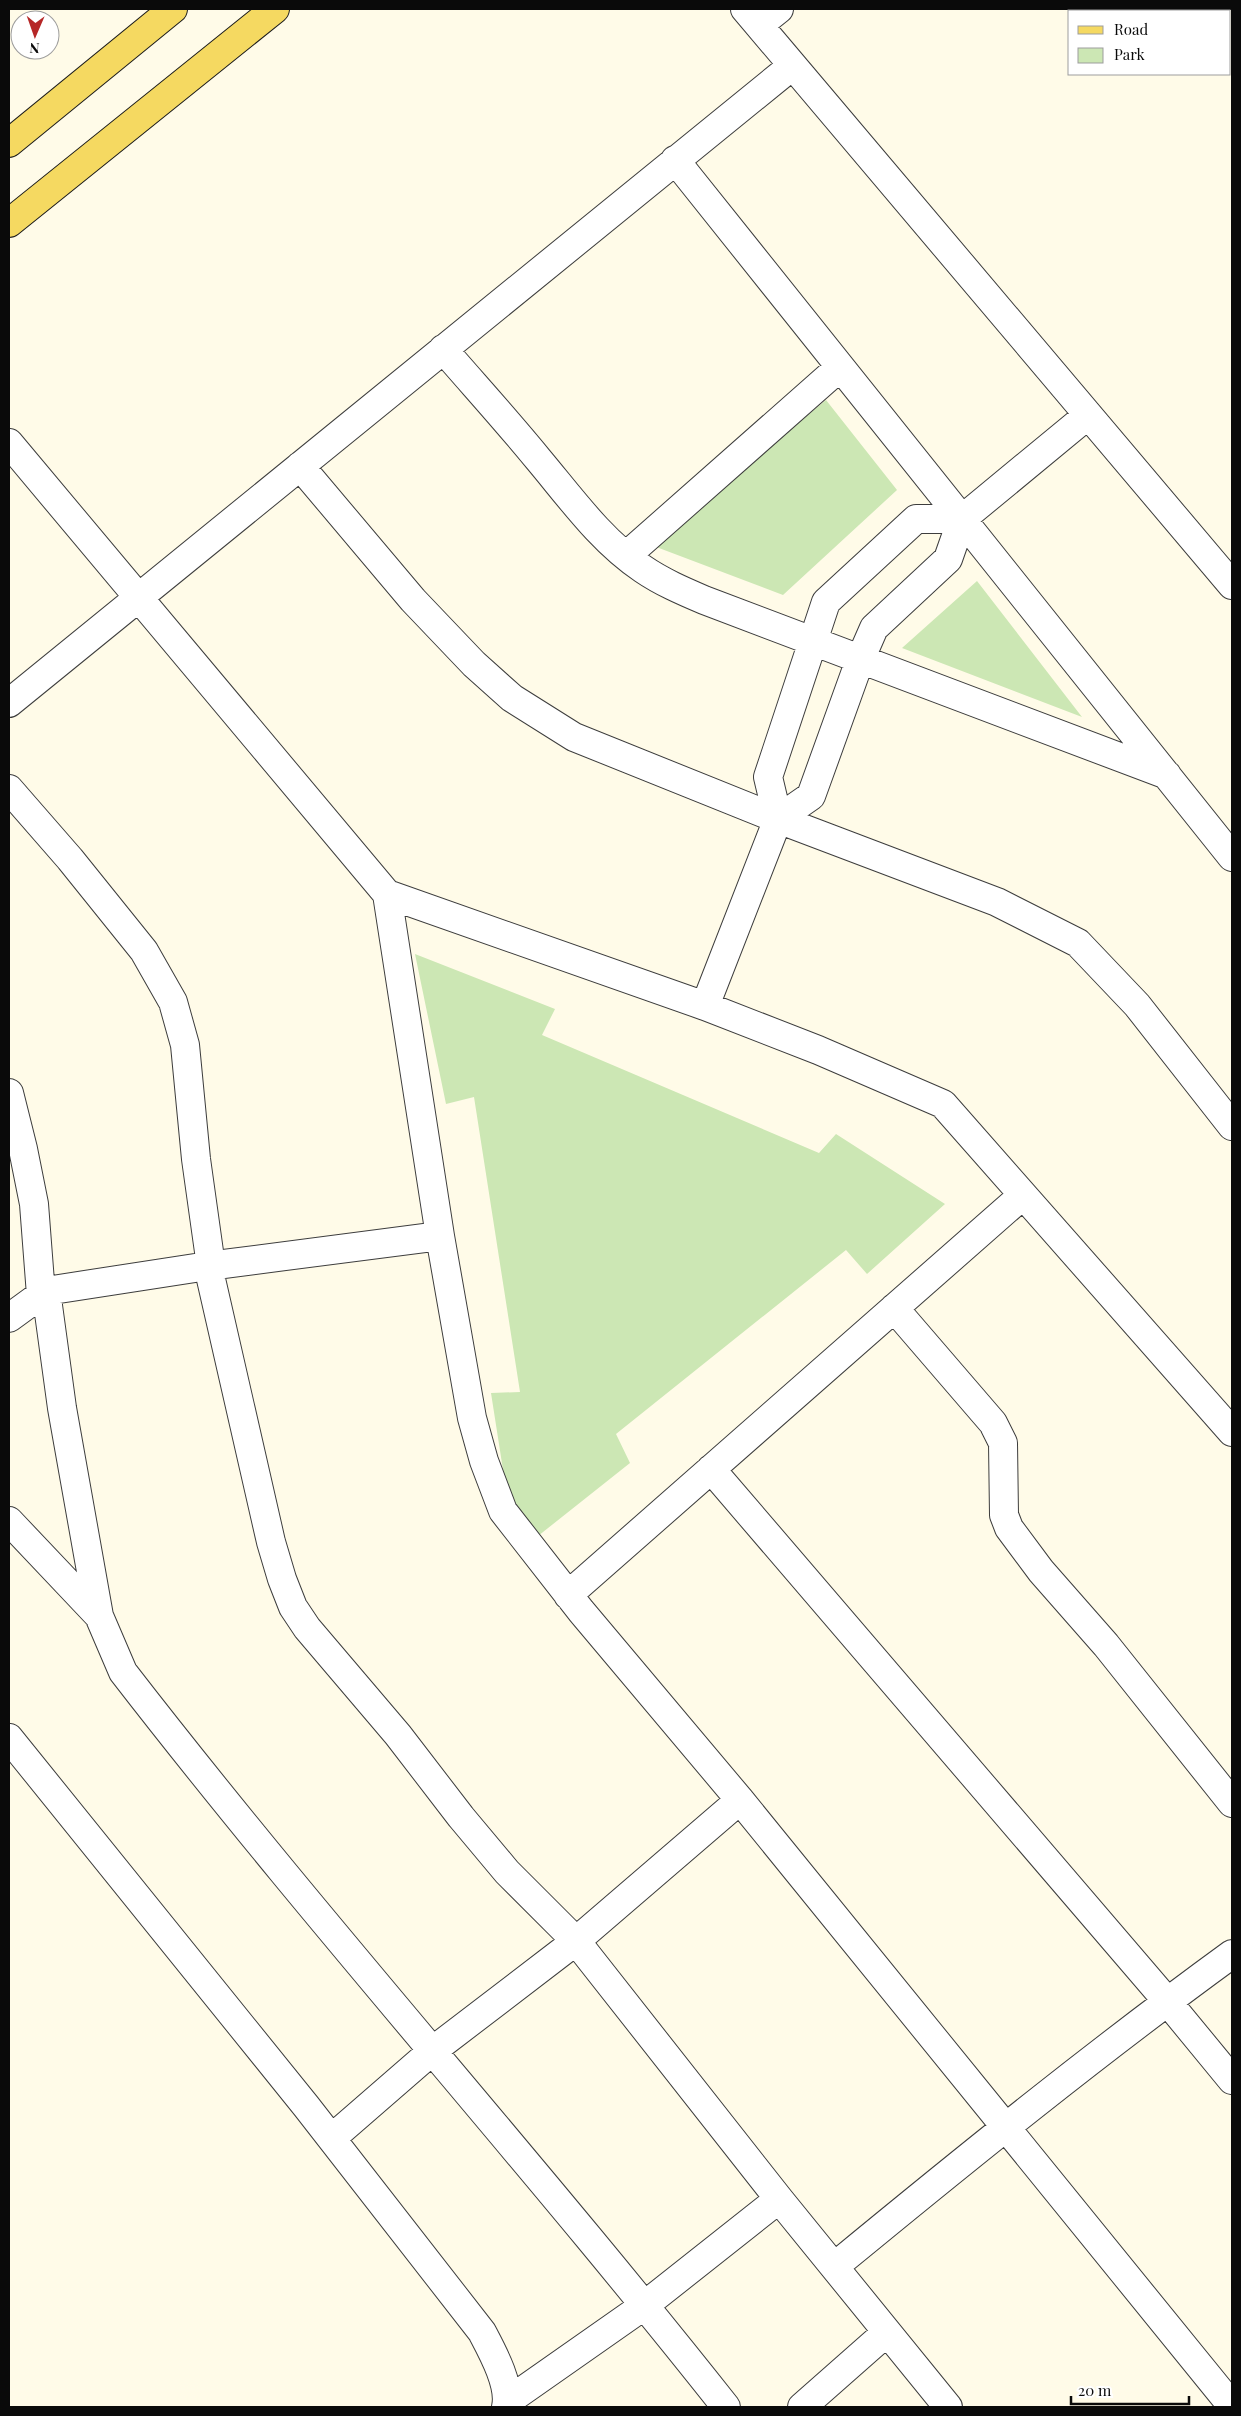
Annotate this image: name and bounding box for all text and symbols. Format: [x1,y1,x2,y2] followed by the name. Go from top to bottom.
[10,10,60,60] north arrow
[1068,10,1231,75] legend
[1114,19,1148,39] text: Road
[29,39,40,58] text: N
[1114,44,1146,64] text: Park
[1071,2374,1188,2406] scale bar
[1078,2380,1112,2400] text: 20 m

